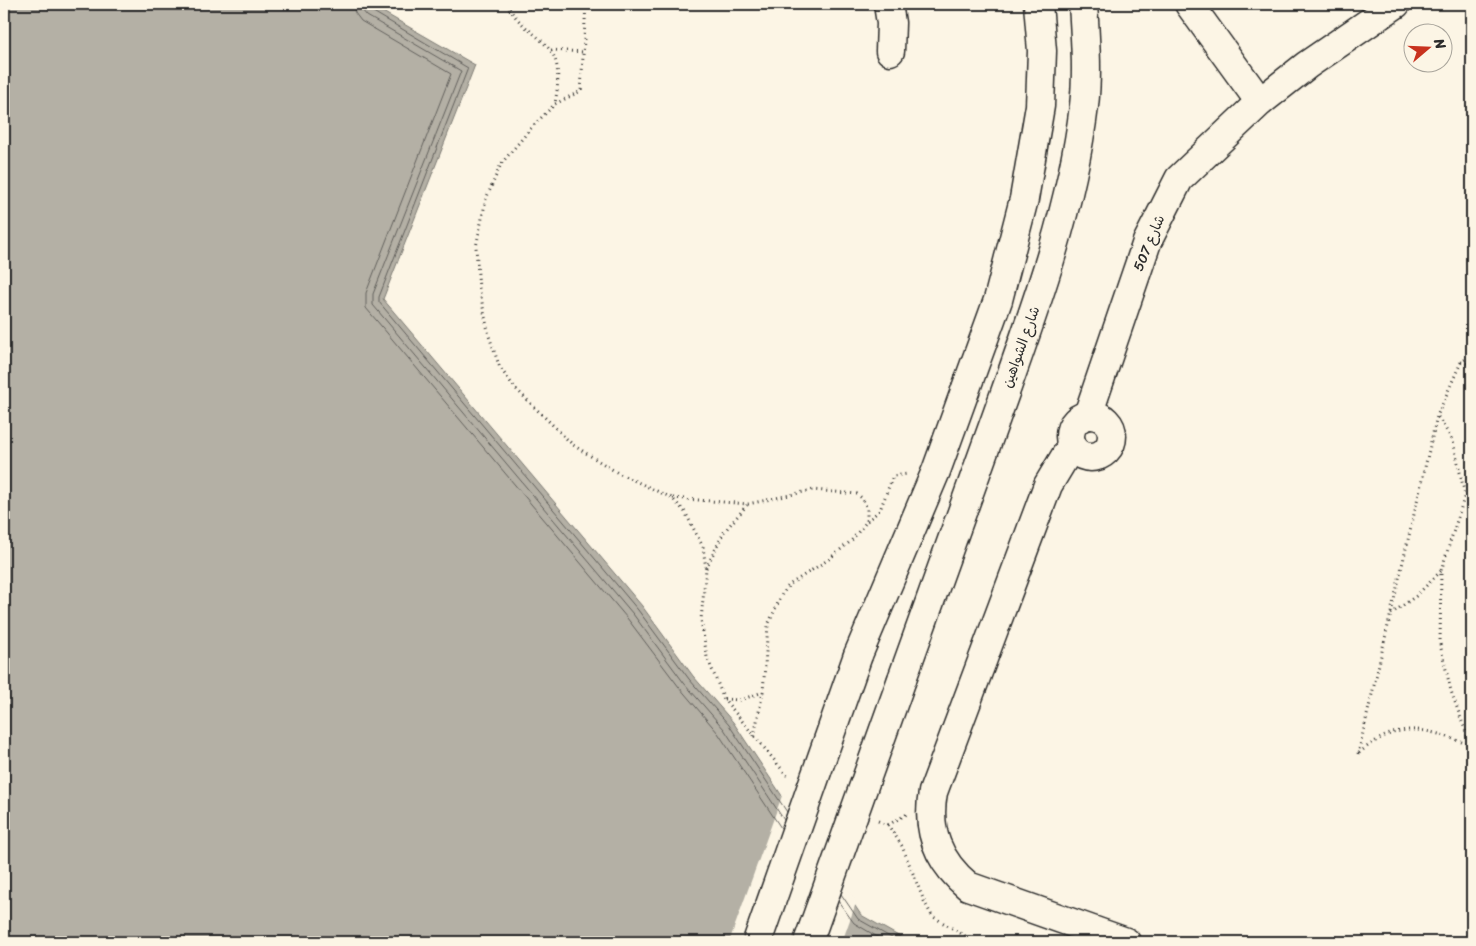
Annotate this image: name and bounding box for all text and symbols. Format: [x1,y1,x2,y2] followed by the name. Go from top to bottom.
[1404,22,1454,72] north arrow
[1426,34,1453,53] text: N
[1126,211,1172,275] street label: شارع 507
[995,303,1047,391] street label: شارع الشواهين

